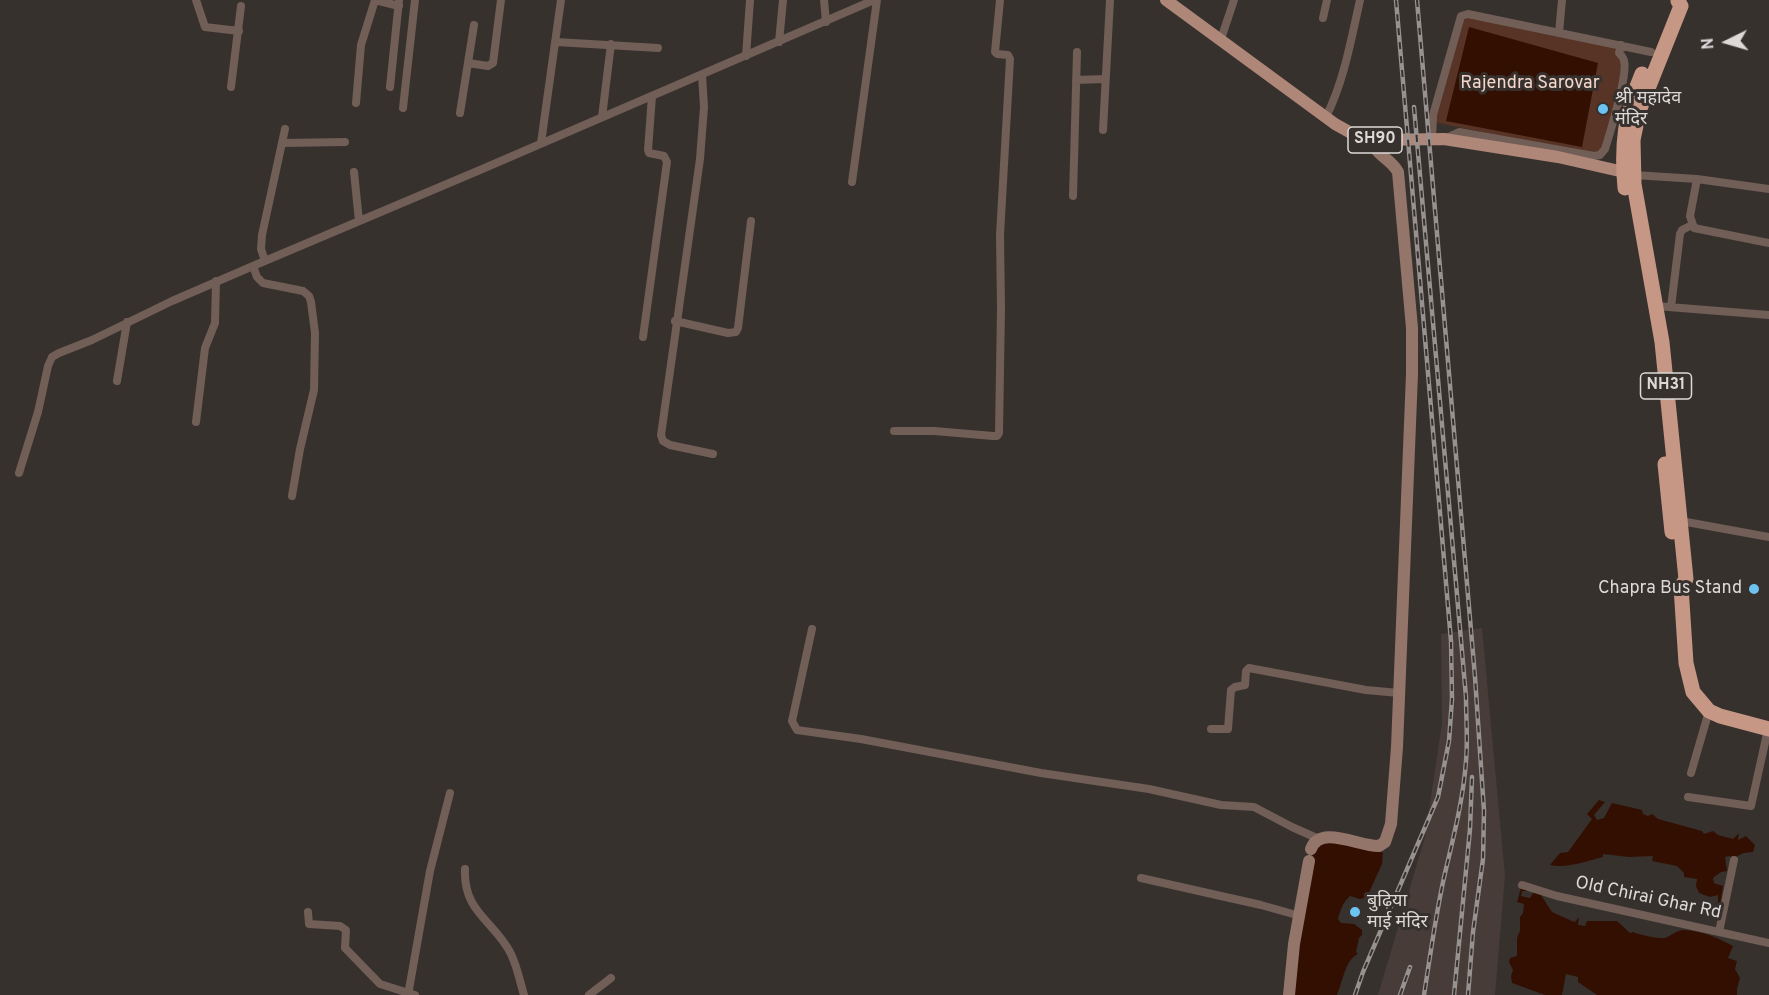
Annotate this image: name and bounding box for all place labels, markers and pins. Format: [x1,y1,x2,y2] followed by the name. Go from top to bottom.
[1615,88,1681,130] place label: श्री महादेव मंदिर
[1596,102,1610,116] marker: श्री महादेव मंदिर
[1598,578,1742,600] place label: Chapra Bus Stand
[1747,582,1761,596] marker: Chapra Bus Stand
[1367,891,1428,934] place label: बुढ़िया माई मंदिर
[1348,905,1362,919] marker: बुढ़िया माई मंदिर

